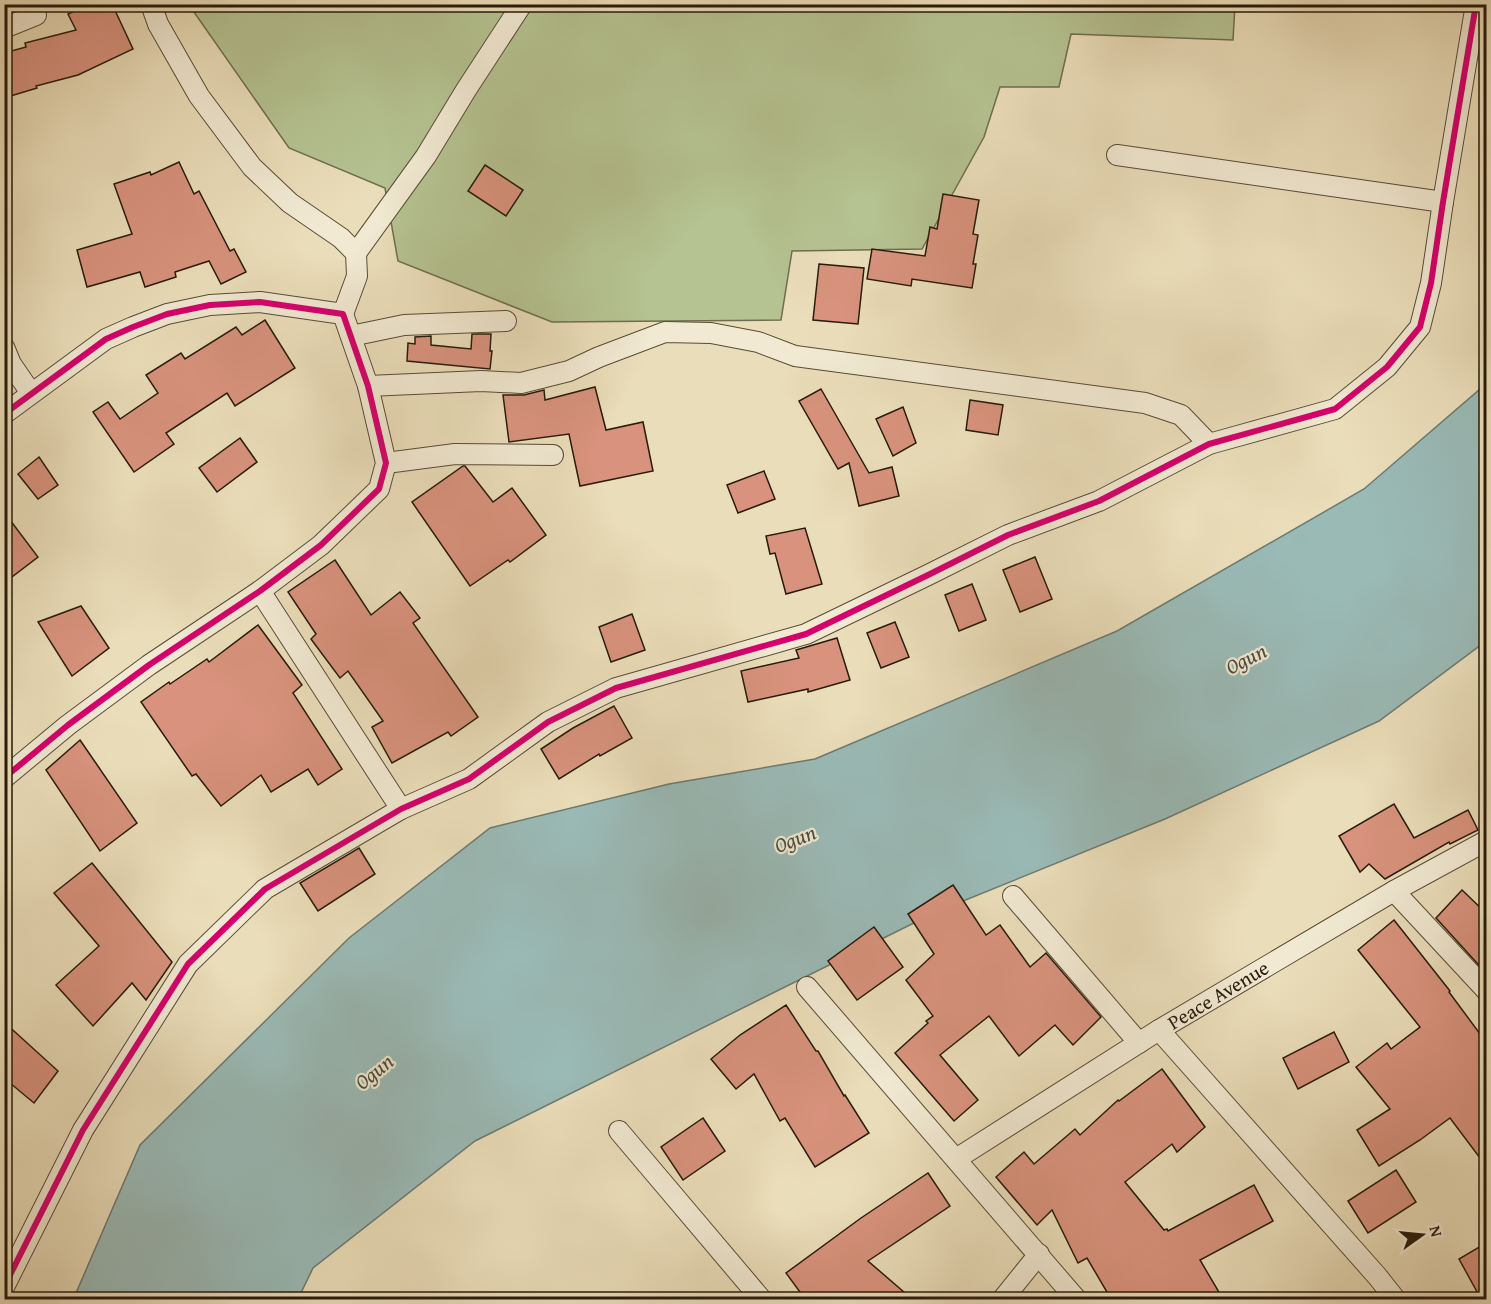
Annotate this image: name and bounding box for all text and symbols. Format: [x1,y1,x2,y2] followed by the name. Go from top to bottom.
[1220,635,1272,682] water label: Ogun
[769,816,821,861] water label: Ogun
[1162,953,1274,1036] street label: Peace Avenue
[347,1046,400,1097] water label: Ogun
[1392,1205,1452,1265] north arrow
[1424,1223,1450,1240] text: N

